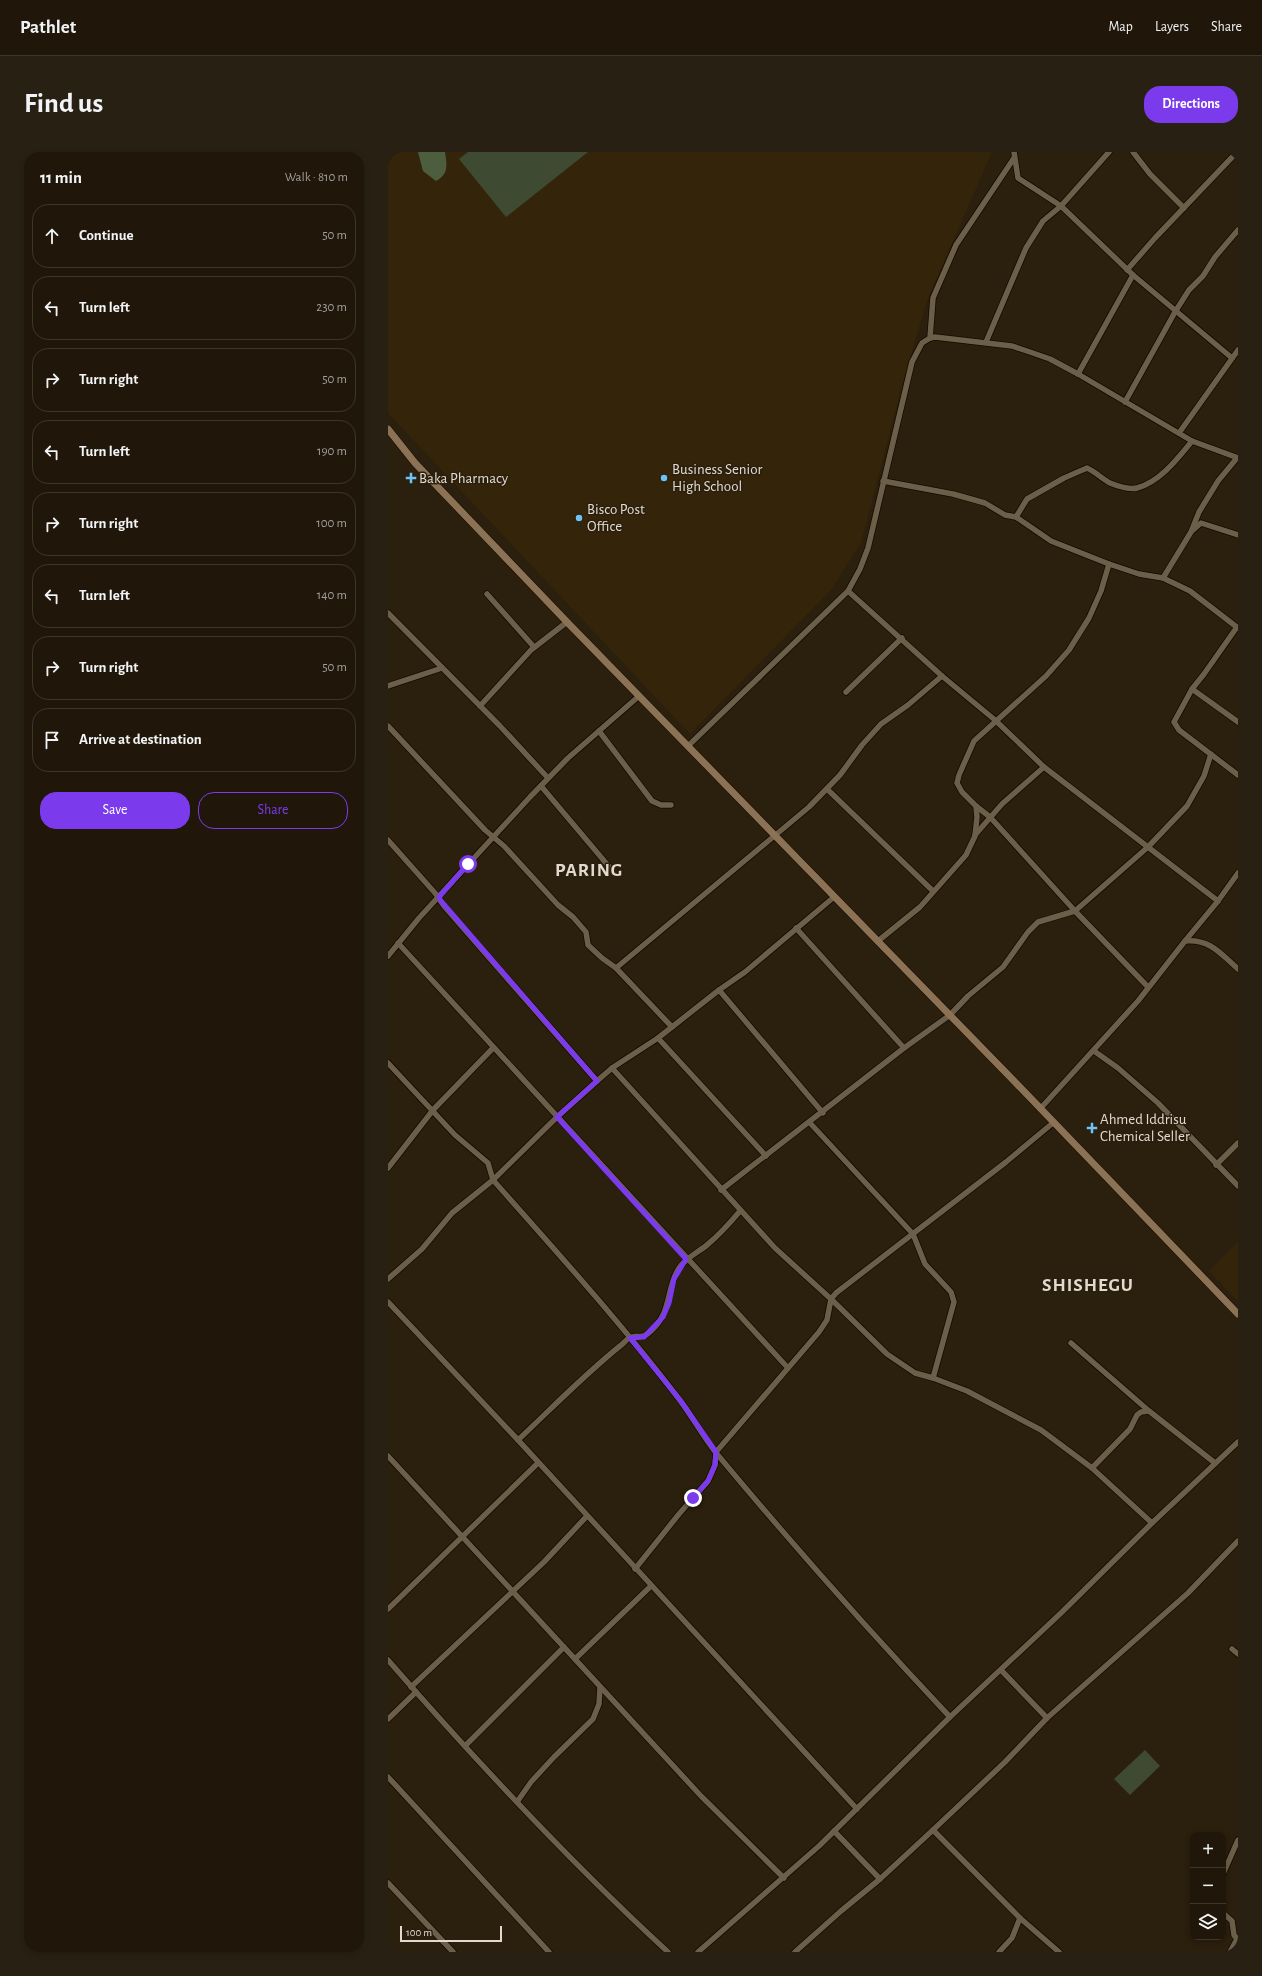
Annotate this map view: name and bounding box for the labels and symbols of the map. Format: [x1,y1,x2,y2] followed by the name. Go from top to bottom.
[672,462,762,494] place label: Business Senior High School
[419,471,509,486] place label: Baka Pharmacy
[406,473,416,483] marker: Baka Pharmacy
[659,473,669,483] marker: Business Senior High School
[587,502,645,534] place label: Bisco Post Office
[574,513,584,523] marker: Bisco Post Office
[459,855,477,873] route start
[555,861,623,880] district label: PARING
[1100,1112,1190,1144] place label: Ahmed Iddrisu Chemical Seller
[1087,1123,1097,1133] marker: Ahmed Iddrisu Chemical Seller
[1042,1276,1134,1295] district label: SHISHEGU
[684,1489,702,1507] route end
[400,1924,502,1943] scale bar

